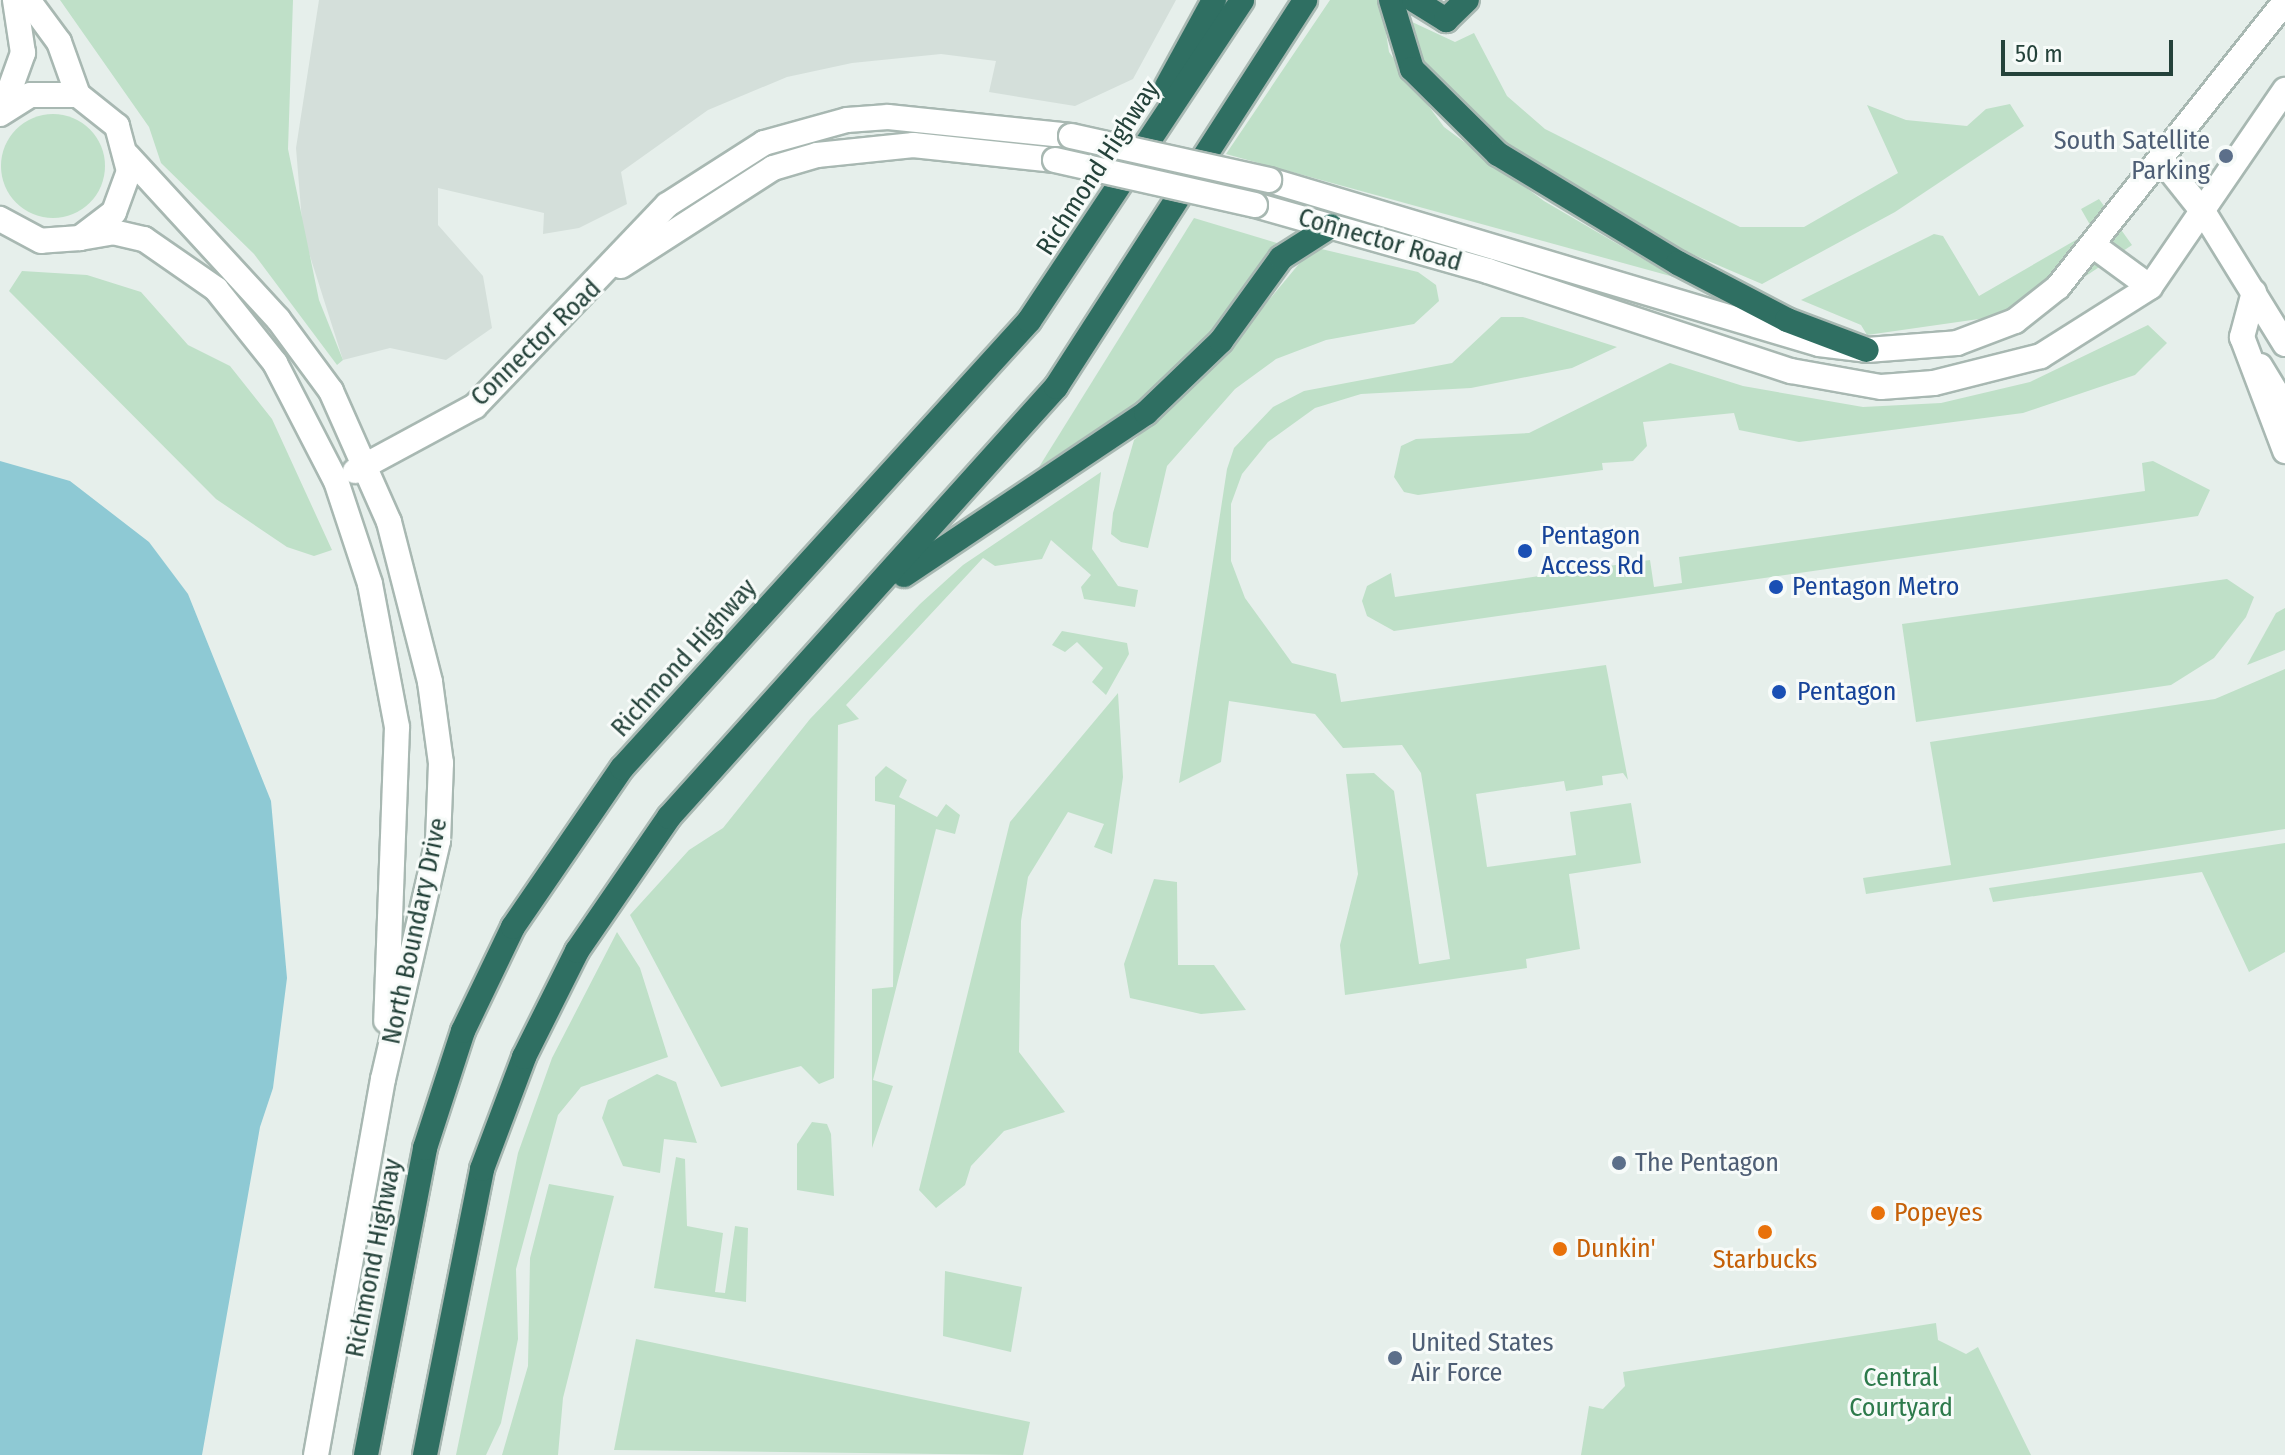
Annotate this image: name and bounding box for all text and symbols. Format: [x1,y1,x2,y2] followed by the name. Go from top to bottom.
[2005,24,2177,74] scale bar
[2015,40,2063,68] text: 50 m
[1030,75,1166,261] street label: Richmond Highway
[2054,125,2210,186] place label: South Satellite Parking
[2217,147,2235,165] marker: South Satellite Parking
[1295,202,1465,278] street label: Connector Road
[465,273,607,413] street label: Connector Road
[1541,520,1645,582] place label: Pentagon Access Rd
[1516,542,1534,560] marker: Pentagon Access Rd
[1792,571,1959,603] place label: Pentagon Metro
[605,573,763,743] street label: Richmond Highway
[1767,578,1785,596] marker: Pentagon Metro
[1797,676,1896,708] place label: Pentagon
[1768,681,1790,703] marker: Pentagon
[376,815,454,1047] street label: North Boundary Drive
[1635,1147,1779,1179] place label: The Pentagon
[1610,1154,1628,1172] marker: The Pentagon
[339,1156,409,1360] street label: Richmond Highway
[1894,1197,1983,1229] place label: Popeyes
[1869,1204,1887,1222] marker: Popeyes
[1756,1223,1774,1241] marker: Starbucks
[1576,1233,1656,1265] place label: Dunkin'
[1551,1240,1569,1258] marker: Dunkin'
[1713,1244,1817,1276] place label: Starbucks
[1411,1327,1554,1388] place label: United States Air Force
[1386,1349,1404,1367] marker: United States Air Force
[1849,1362,1953,1424] park label: Central Courtyard

